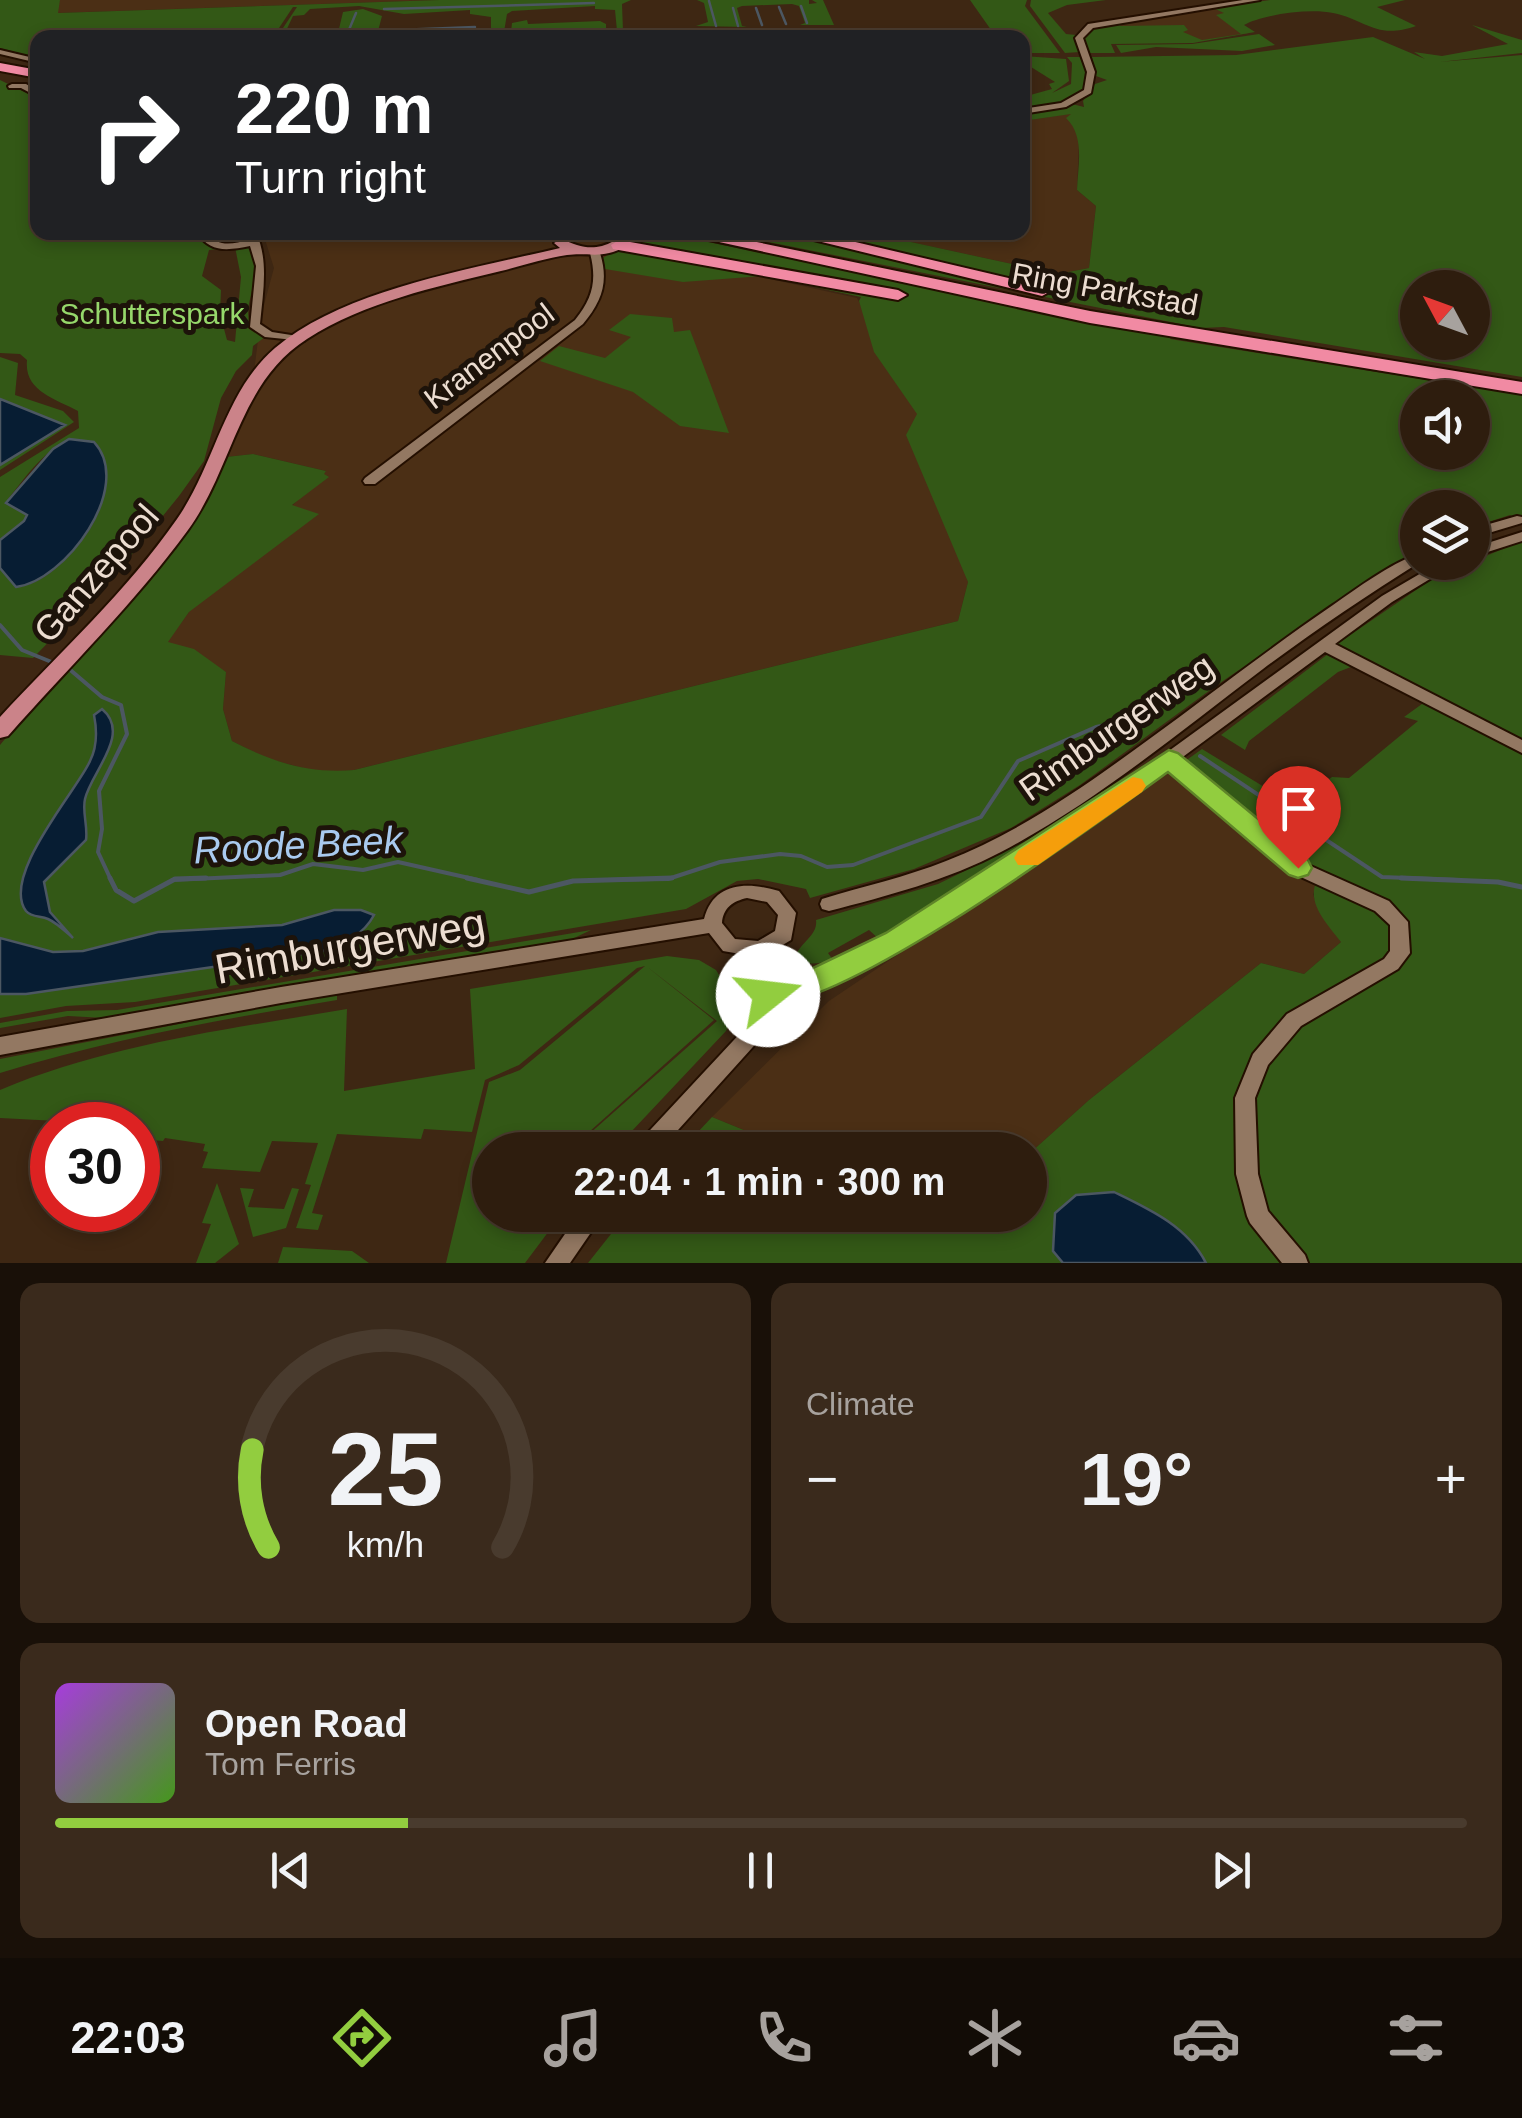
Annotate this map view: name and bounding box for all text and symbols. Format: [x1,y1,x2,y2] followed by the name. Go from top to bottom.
[70,70,200,200] icon: right
[235,70,433,148] text: 220 m
[235,152,426,203] text: Turn right
[1009,256,1201,322] street label: Ring Parkstad
[1400,270,1490,360] north arrow
[1400,270,1490,580] map controls
[59,297,246,330] park label: Schutterspark
[418,297,560,415] street label: Kranenpool
[1400,380,1490,470] button: sound
[1400,490,1490,580] button: layers
[26,496,166,650] street label: Ganzepool
[1012,646,1220,808] street label: Rimburgerweg
[1256,766,1341,869] pin
[1271,781,1326,836] icon: arrive
[192,818,406,871] water label: Roode Beek
[211,899,489,993] street label: Rimburgerweg
[716,943,820,1047] position arrow
[30,1102,160,1232] speed limit sign: 30
[574,1161,945,1203] text: 22:04 · 1 min · 300 m
[806,1386,914,1422] text: Climate
[328,1411,443,1527] text: 25
[1080,1437,1193,1521] text: 19°
[806,1448,838,1510] text: −
[1435,1448,1467,1510] text: +
[347,1525,424,1565] text: km/h
[205,1703,408,1745] text: Open Road
[205,1746,356,1782] text: Tom Ferris
[263,1843,318,1898] icon: previous
[733,1843,788,1898] icon: pause
[1204,1843,1259,1898] icon: next
[327,2003,397,2073] icon: directions
[538,2003,608,2073] icon: music
[749,2003,819,2073] icon: phone
[960,2003,1030,2073] icon: climate
[1171,2003,1241,2073] icon: car
[1381,2003,1451,2073] icon: filters
[70,2012,186,2063] text: 22:03

